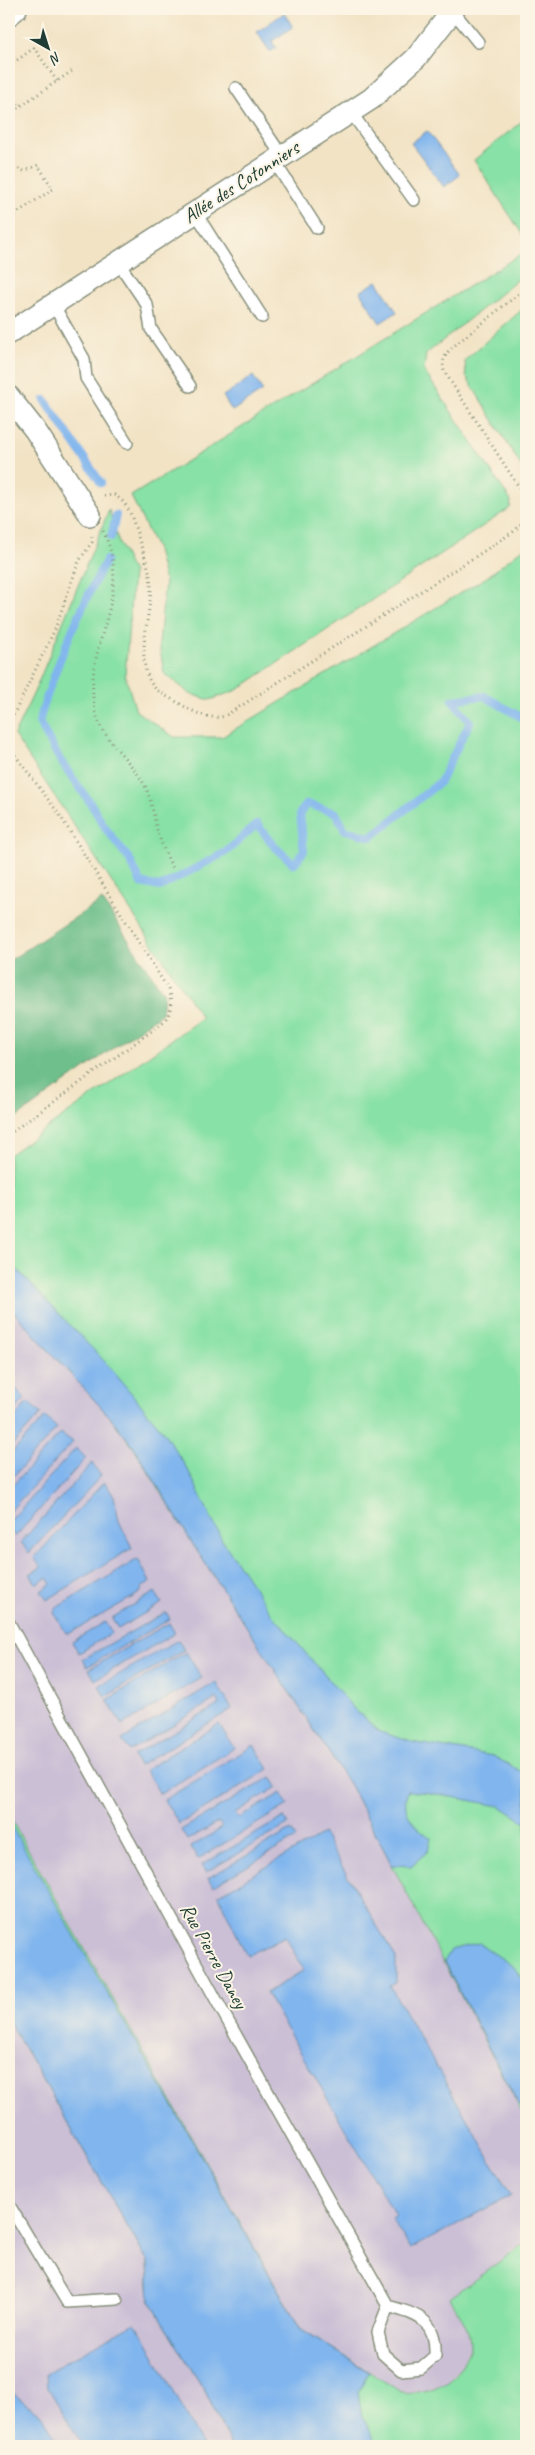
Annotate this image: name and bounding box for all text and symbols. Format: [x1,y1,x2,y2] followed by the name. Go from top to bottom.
[22,22,72,72] north arrow
[45,48,65,69] text: N
[178,134,305,229] street label: Allée des Cotonniers
[175,1899,254,2015] street label: Rue Pierre Daney

